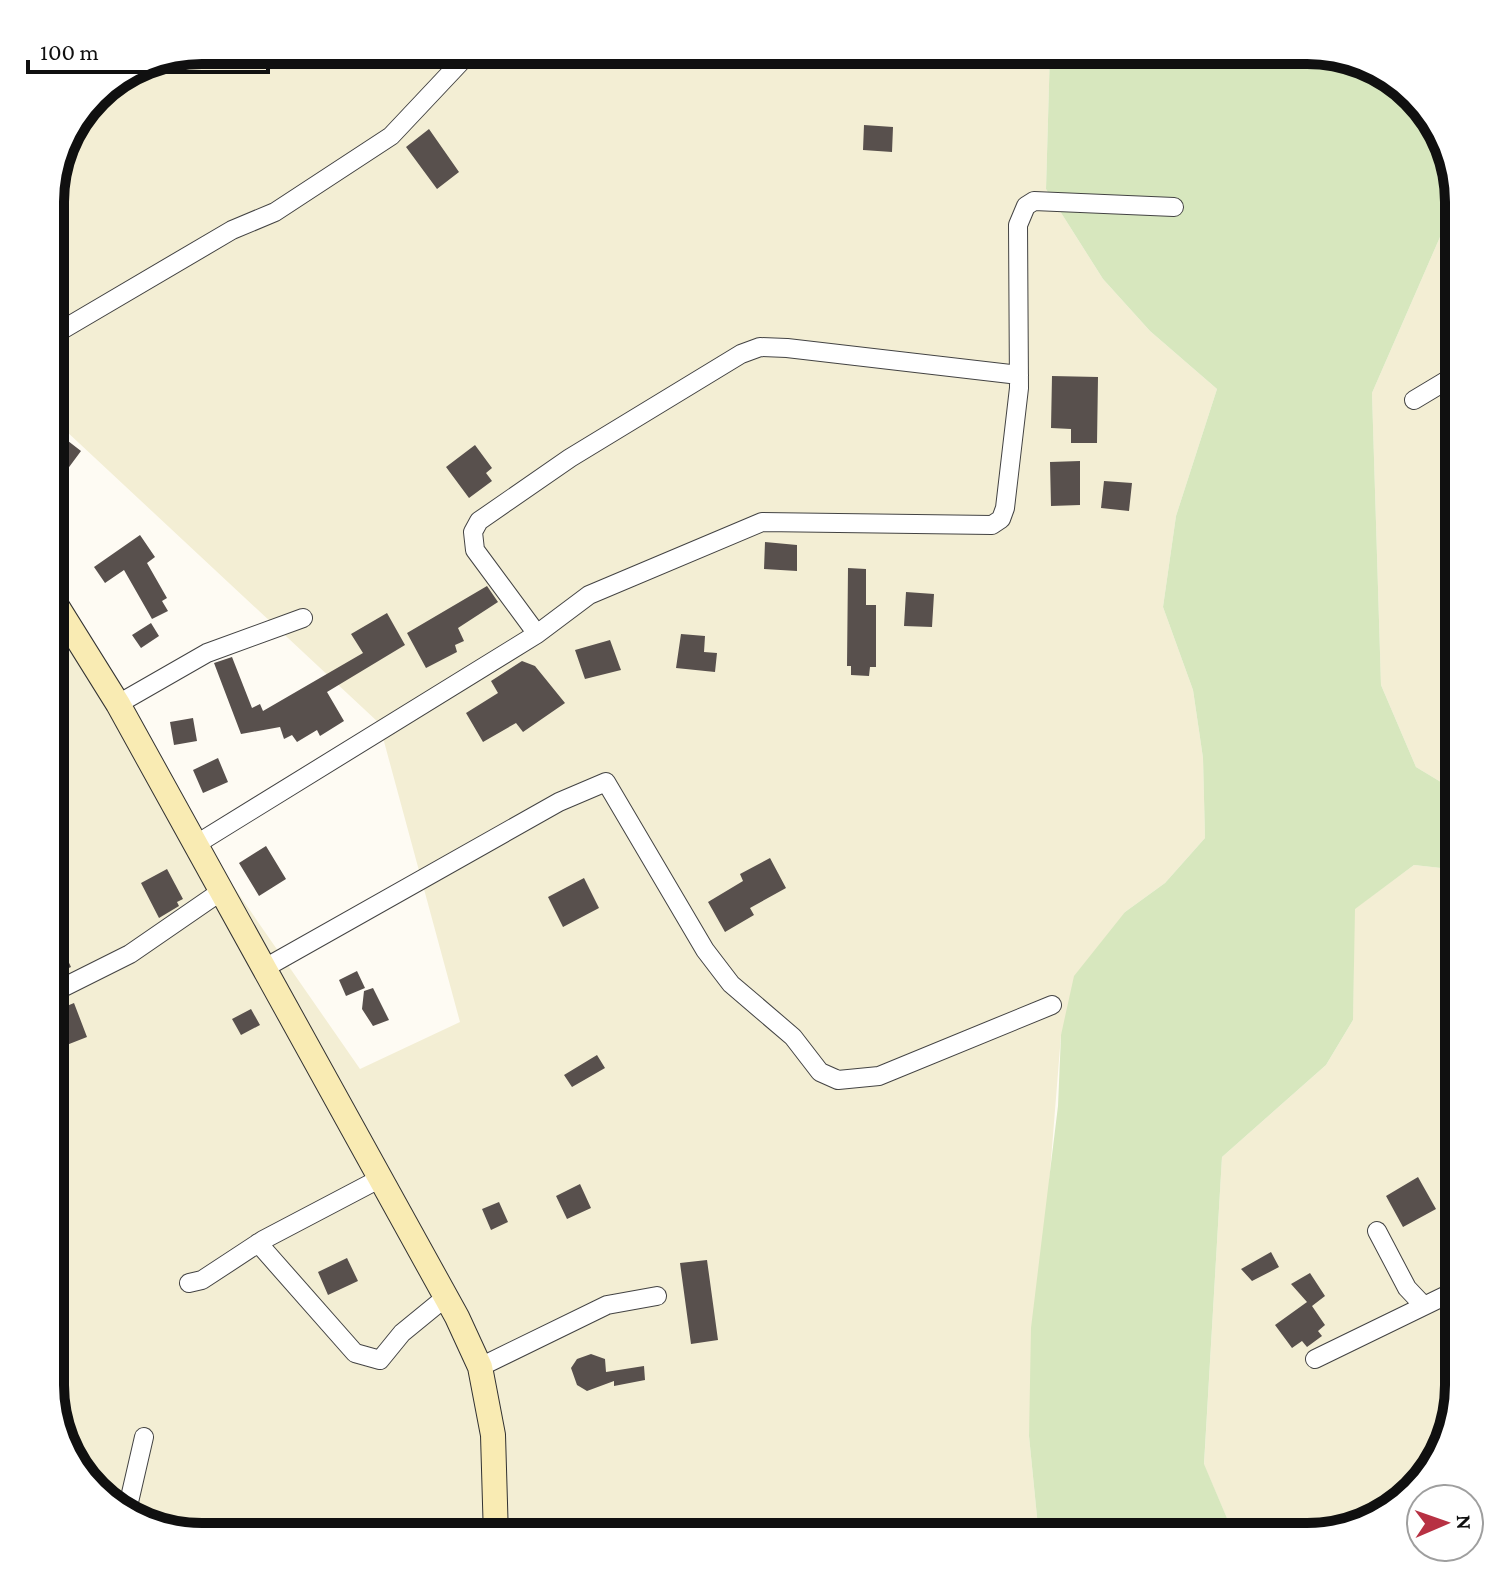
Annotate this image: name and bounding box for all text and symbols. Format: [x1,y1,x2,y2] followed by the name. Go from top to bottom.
[28,24,268,74] scale bar
[40,38,99,65] text: 100 m
[1405,1483,1485,1563] north arrow
[1452,1514,1477,1530] text: N

